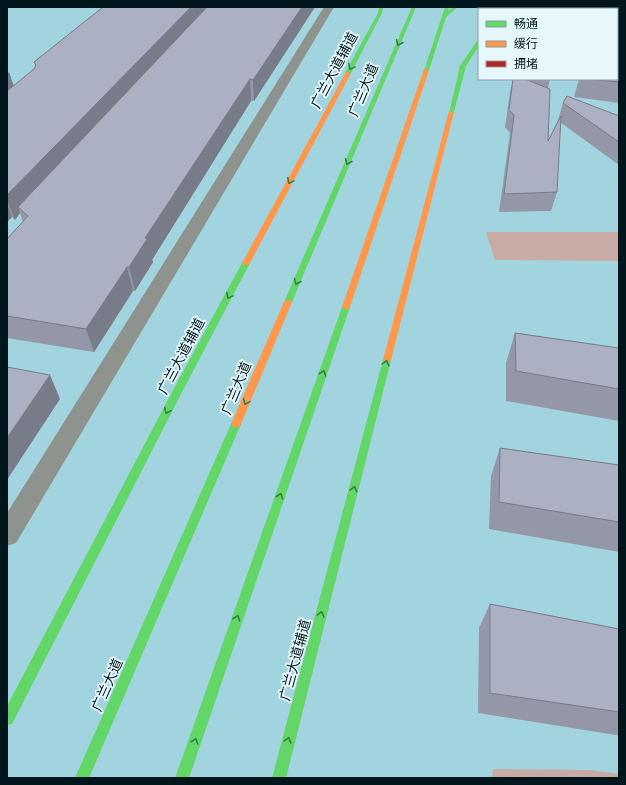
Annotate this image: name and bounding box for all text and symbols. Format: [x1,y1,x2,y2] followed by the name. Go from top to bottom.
[478,8,618,80] legend
[514,17,538,30] text: 畅通
[308,30,361,111] street label: 广兰大道辅道
[514,37,538,50] text: 缓行
[395,39,403,46] one-way arrow
[514,58,538,70] text: 拥堵
[346,61,381,119] street label: 广兰大道
[349,63,356,70] one-way arrow
[344,159,352,166] one-way arrow
[287,177,295,184] one-way arrow
[293,279,301,286] one-way arrow
[226,292,233,299] one-way arrow
[155,316,208,397] street label: 广兰大道辅道
[219,359,254,417] street label: 广兰大道
[382,360,390,366] one-way arrow
[318,369,326,376] one-way arrow
[243,397,251,405] one-way arrow
[165,406,172,414] one-way arrow
[349,485,358,492] one-way arrow
[275,492,284,499] one-way arrow
[316,611,325,618] one-way arrow
[233,615,241,622] one-way arrow
[277,618,314,703] street label: 广兰大道辅道
[89,657,126,714] street label: 广兰大道
[284,737,292,743] one-way arrow
[190,738,198,745] one-way arrow

